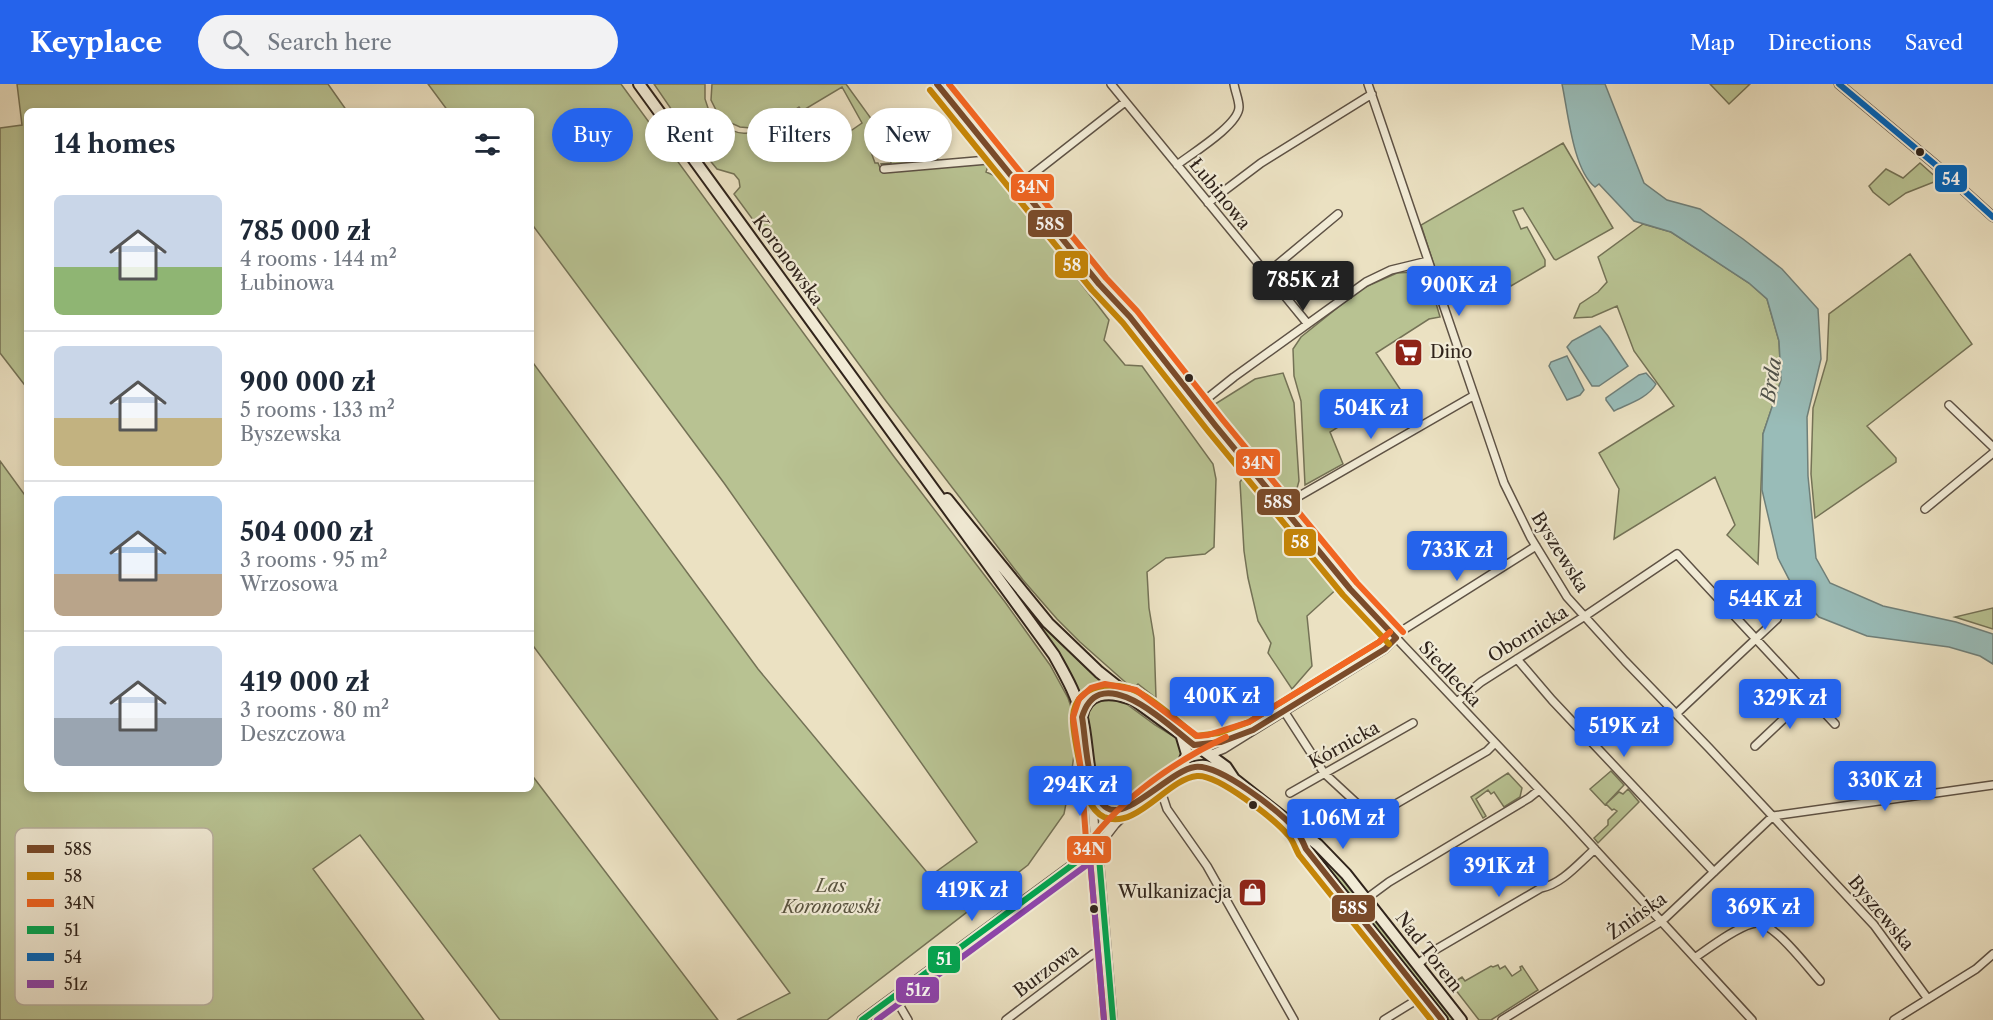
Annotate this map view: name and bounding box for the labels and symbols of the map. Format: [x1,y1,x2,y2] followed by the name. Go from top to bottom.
[1914,146,1926,158] unlabelled marker
[1185,154,1256,234] street label: Łubinowa
[1934,164,1968,193] line badge: 54
[1942,169,1960,189] text: 54
[1010,173,1055,202] line badge: 34N
[1017,177,1049,197] text: 34N
[1027,209,1073,238] line badge: 58S
[748,210,828,310] street label: Koronowska
[1036,214,1064,234] text: 58S
[1054,250,1089,279] line badge: 58
[1063,255,1081,275] text: 58
[1248,261,1358,312] pin: 785K zł
[1404,266,1514,317] pin: 900K zł
[1393,336,1425,368] supermarket icon: Dino
[1430,341,1472,363] place label: Dino
[1755,356,1786,406] water label: Brda
[1183,372,1195,384] unlabelled marker
[1316,389,1426,440] pin: 504K zł
[1235,448,1281,477] line badge: 34N
[1242,453,1274,473] text: 34N
[1256,488,1301,516] line badge: 58S
[1264,492,1292,512] text: 58S
[1527,508,1594,597] street label: Byszewska
[1283,528,1317,557] line badge: 58
[1402,531,1512,582] pin: 733K zł
[1291,532,1309,552] text: 58
[1710,580,1820,631] pin: 544K zł
[1484,601,1572,667] street label: Obornicka
[1414,637,1486,712] street label: Siedlecka
[1167,677,1277,728] pin: 400K zł
[1735,679,1845,730] pin: 329K zł
[1569,707,1679,758] pin: 519K zł
[1305,716,1384,773] street label: Kórnicka
[1830,761,1940,812] pin: 330K zł
[1025,766,1135,817] pin: 294K zł
[1247,799,1259,811] unlabelled marker
[1281,799,1405,850] pin: 1.06M zł
[15,828,213,1005] legend
[1066,835,1112,864] line badge: 34N
[64,839,92,859] text: 58S
[1073,839,1105,859] text: 34N
[1444,847,1554,898] pin: 391K zł
[64,866,82,886] text: 58
[917,871,1027,922] pin: 419K zł
[1843,871,1919,955] street label: Byszewska
[780,875,881,918] park label: Las Koronowski
[1237,876,1269,908] shop icon: Wulkanizacja
[1117,881,1232,903] place label: Wulkanizacja
[1603,887,1671,944] street label: Żnińska
[1708,888,1818,939] pin: 369K zł
[64,893,95,913] text: 34N
[1331,894,1376,923] line badge: 58S
[1339,898,1367,918] text: 58S
[1088,903,1100,915] unlabelled marker
[1391,907,1467,997] street label: Nad Torem
[64,920,80,940] text: 51
[1009,939,1083,1002] street label: Burzowa
[927,945,961,974] line badge: 51
[64,947,82,967] text: 54
[936,949,953,969] text: 51
[64,974,88,994] text: 51z
[895,976,940,1004] line badge: 51z
[905,980,931,1000] text: 51z

